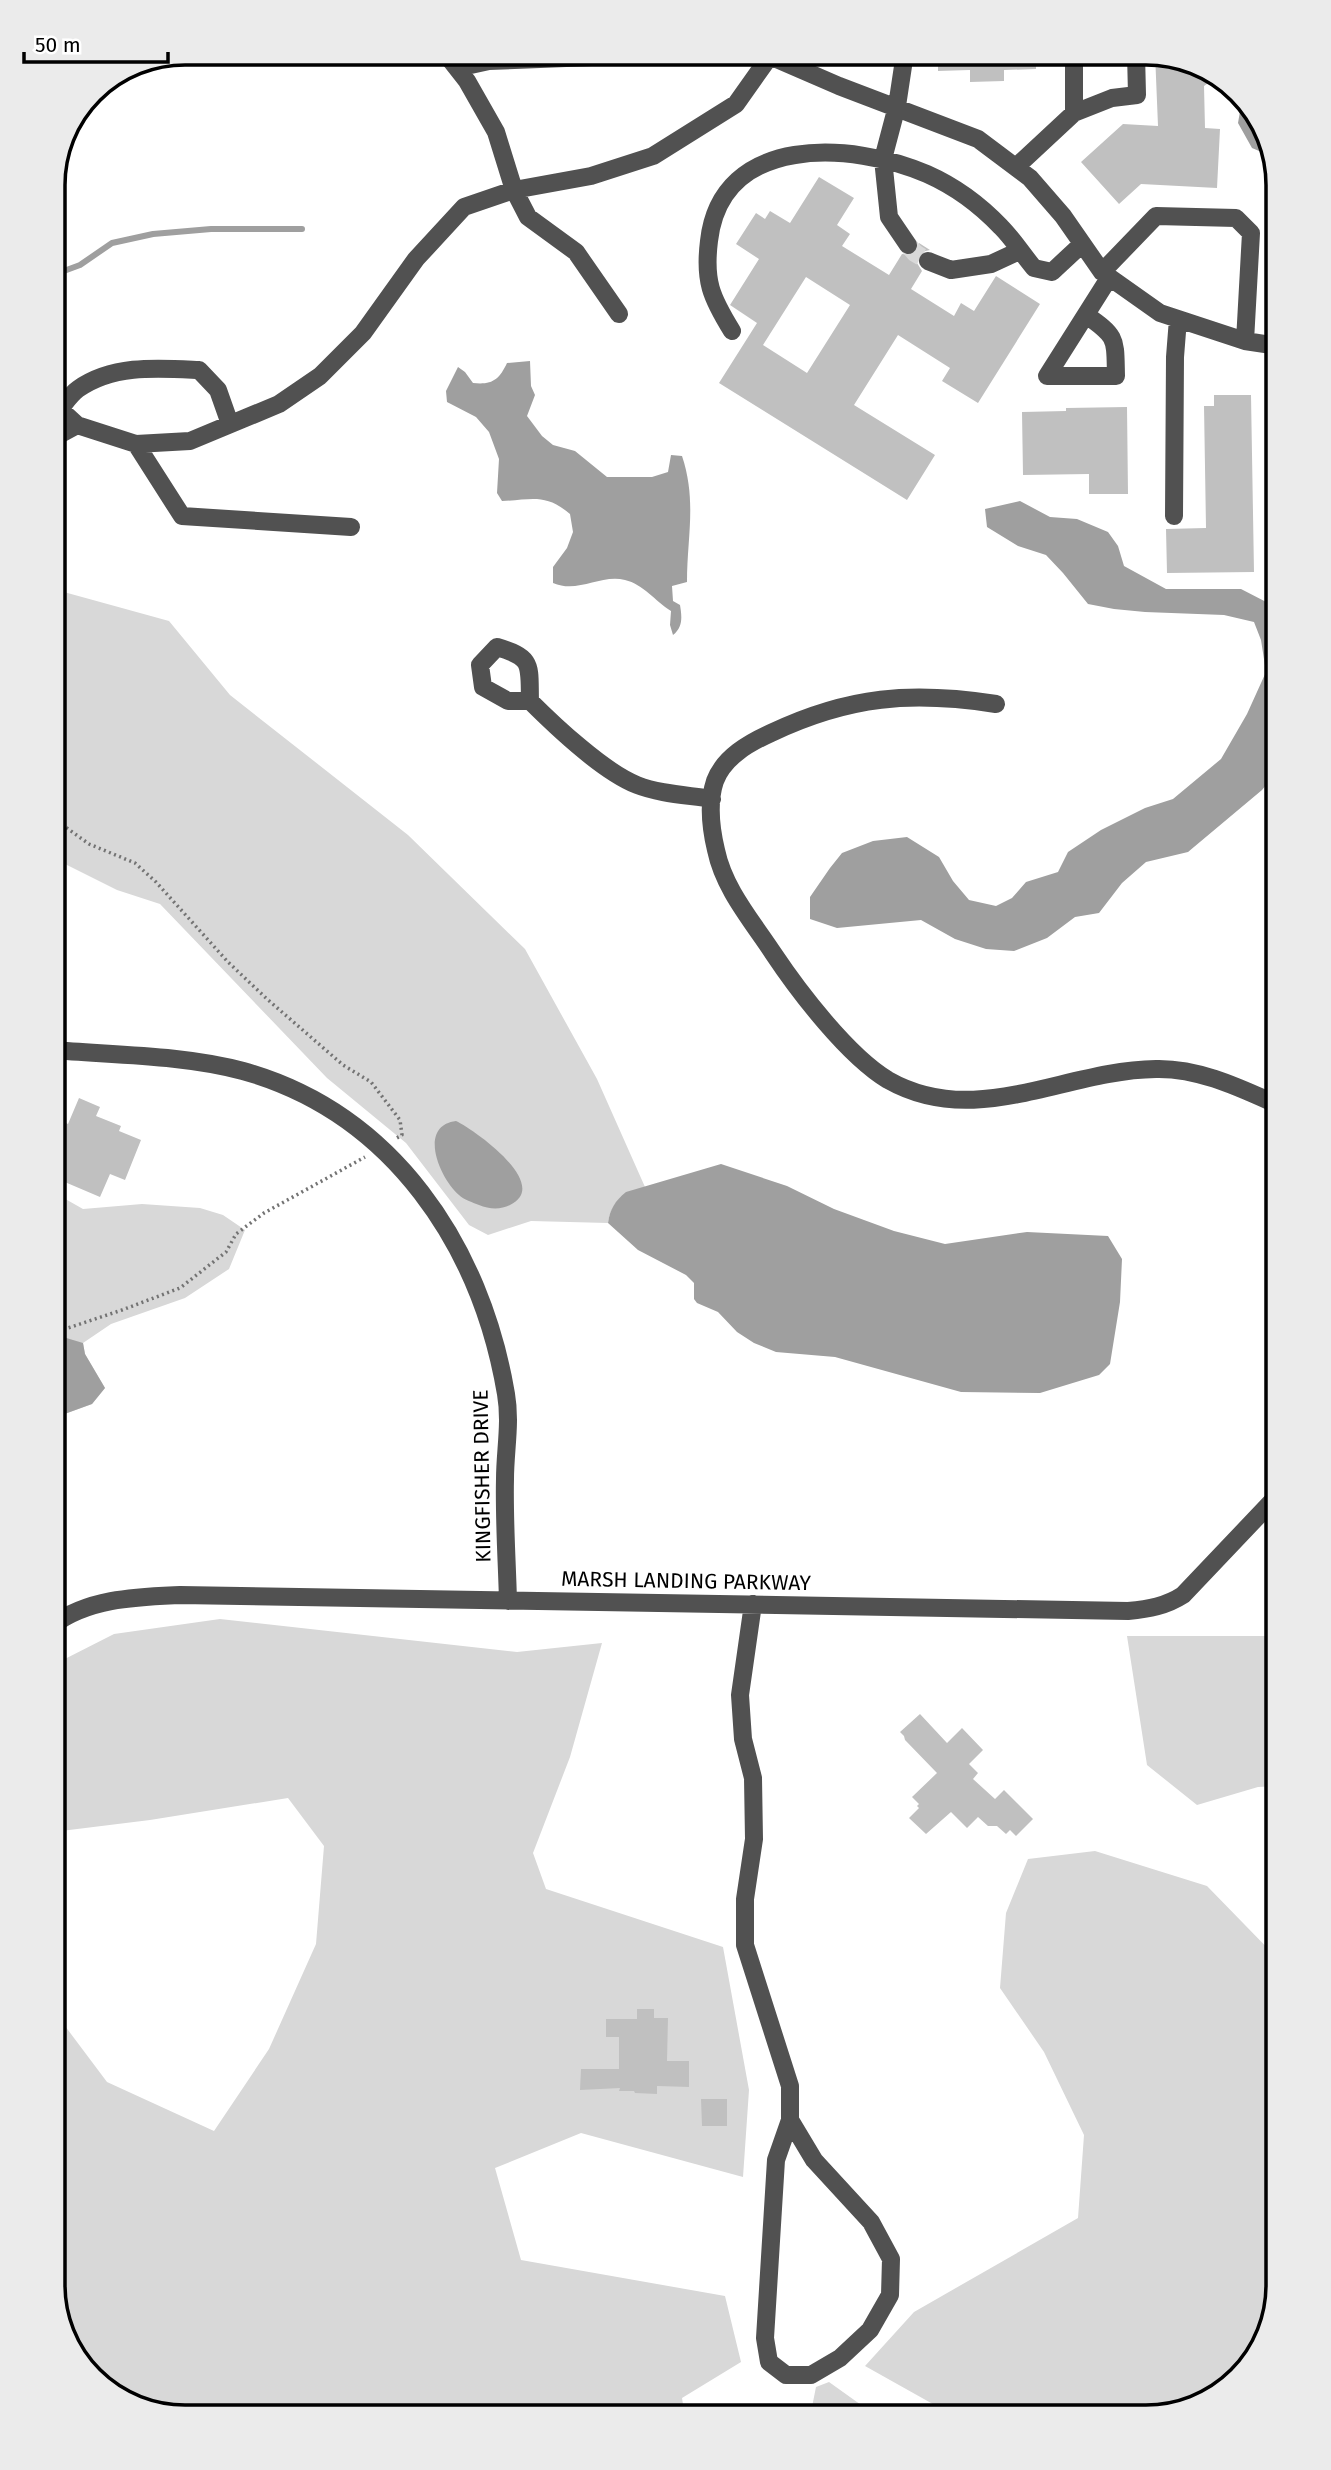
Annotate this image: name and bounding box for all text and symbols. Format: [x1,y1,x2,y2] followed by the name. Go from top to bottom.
[24,21,168,65] scale bar
[35,32,81,58] text: 50 m
[467,1389,497,1563] street label: KINGFISHER DRIVE
[561,1566,812,1596] street label: MARSH LANDING PARKWAY

